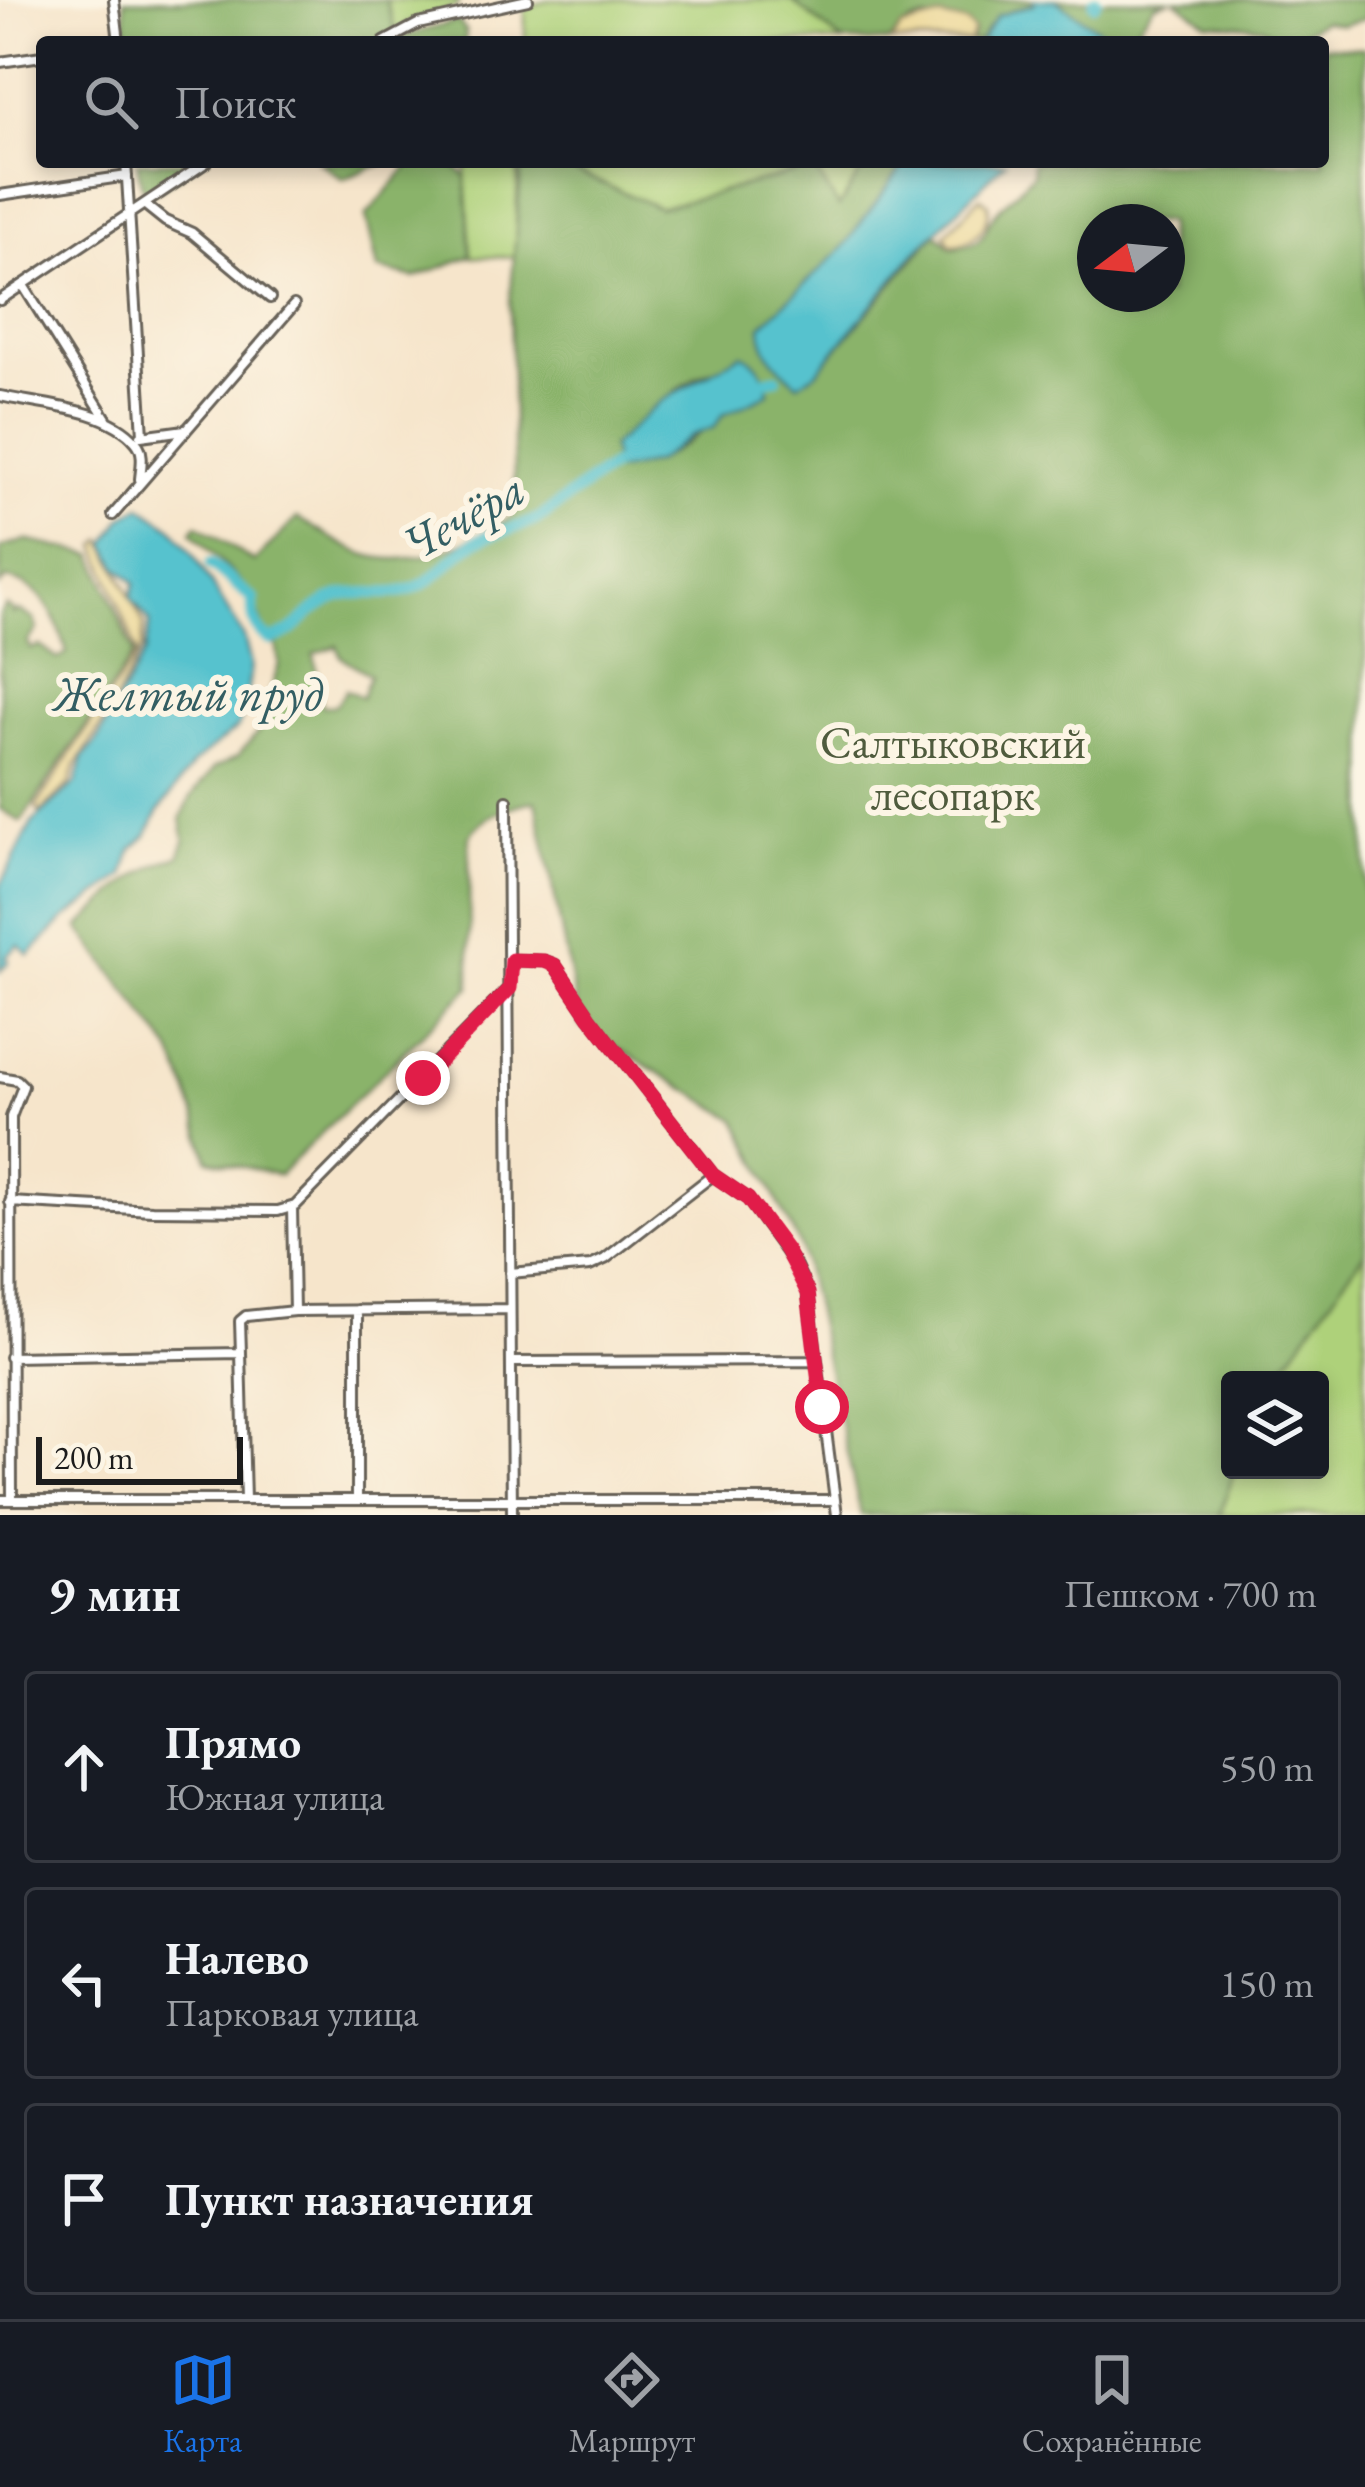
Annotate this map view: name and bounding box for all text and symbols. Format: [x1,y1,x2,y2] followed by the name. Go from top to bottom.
[36,36,1329,168] search box
[78,69,144,135] icon: search
[174,73,296,131] text: Поиск
[1077,204,1185,312] north arrow
[391,457,535,575] water label: Чечёра
[51,662,323,724] water label: Желтый пруд
[820,713,1086,823] park label: Салтыковский лесопарк
[396,1051,450,1105] route end
[1221,1371,1329,1479] map controls
[1221,1371,1329,1479] button: layers
[795,1380,849,1434] route start
[36,1431,243,1484] scale bar
[54,1436,134,1479] text: 200 m
[48,1560,181,1626] text: 9 мин
[1064,1568,1317,1619] text: Пешком · 700 m
[165,1713,301,1771] text: Прямо
[51,1734,117,1800] icon: ahead
[1220,1742,1314,1793] text: 550 m
[165,1771,385,1822] text: Южная улица
[165,1929,309,1987] text: Налево
[51,1950,117,2016] icon: left
[1220,1958,1314,2009] text: 150 m
[165,1987,419,2038] text: Парковая улица
[51,2166,117,2232] icon: arrive
[165,2170,534,2228] text: Пункт назначения
[163,2347,242,2462] tab: Карта
[569,2347,695,2462] tab: Маршрут
[1022,2347,1202,2462] tab: Сохранённые

